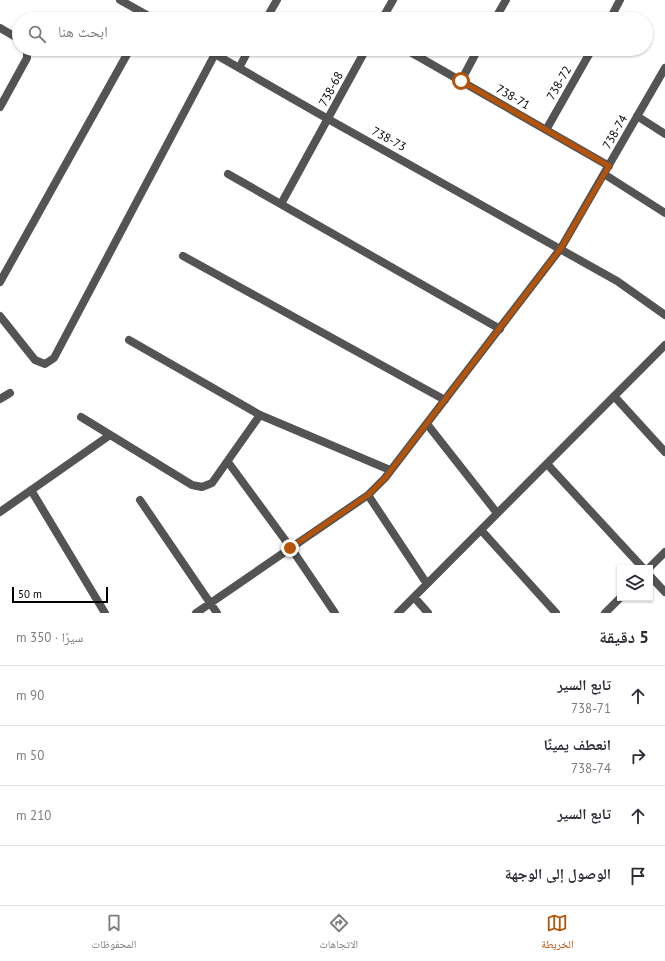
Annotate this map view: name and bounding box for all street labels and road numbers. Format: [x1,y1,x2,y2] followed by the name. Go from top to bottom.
[543,63,574,103] street label: 738-72
[315,69,346,109] street label: 738-68
[493,81,533,112] street label: 738-71
[599,112,631,152] street label: 738-74
[369,123,409,154] street label: 738-73

